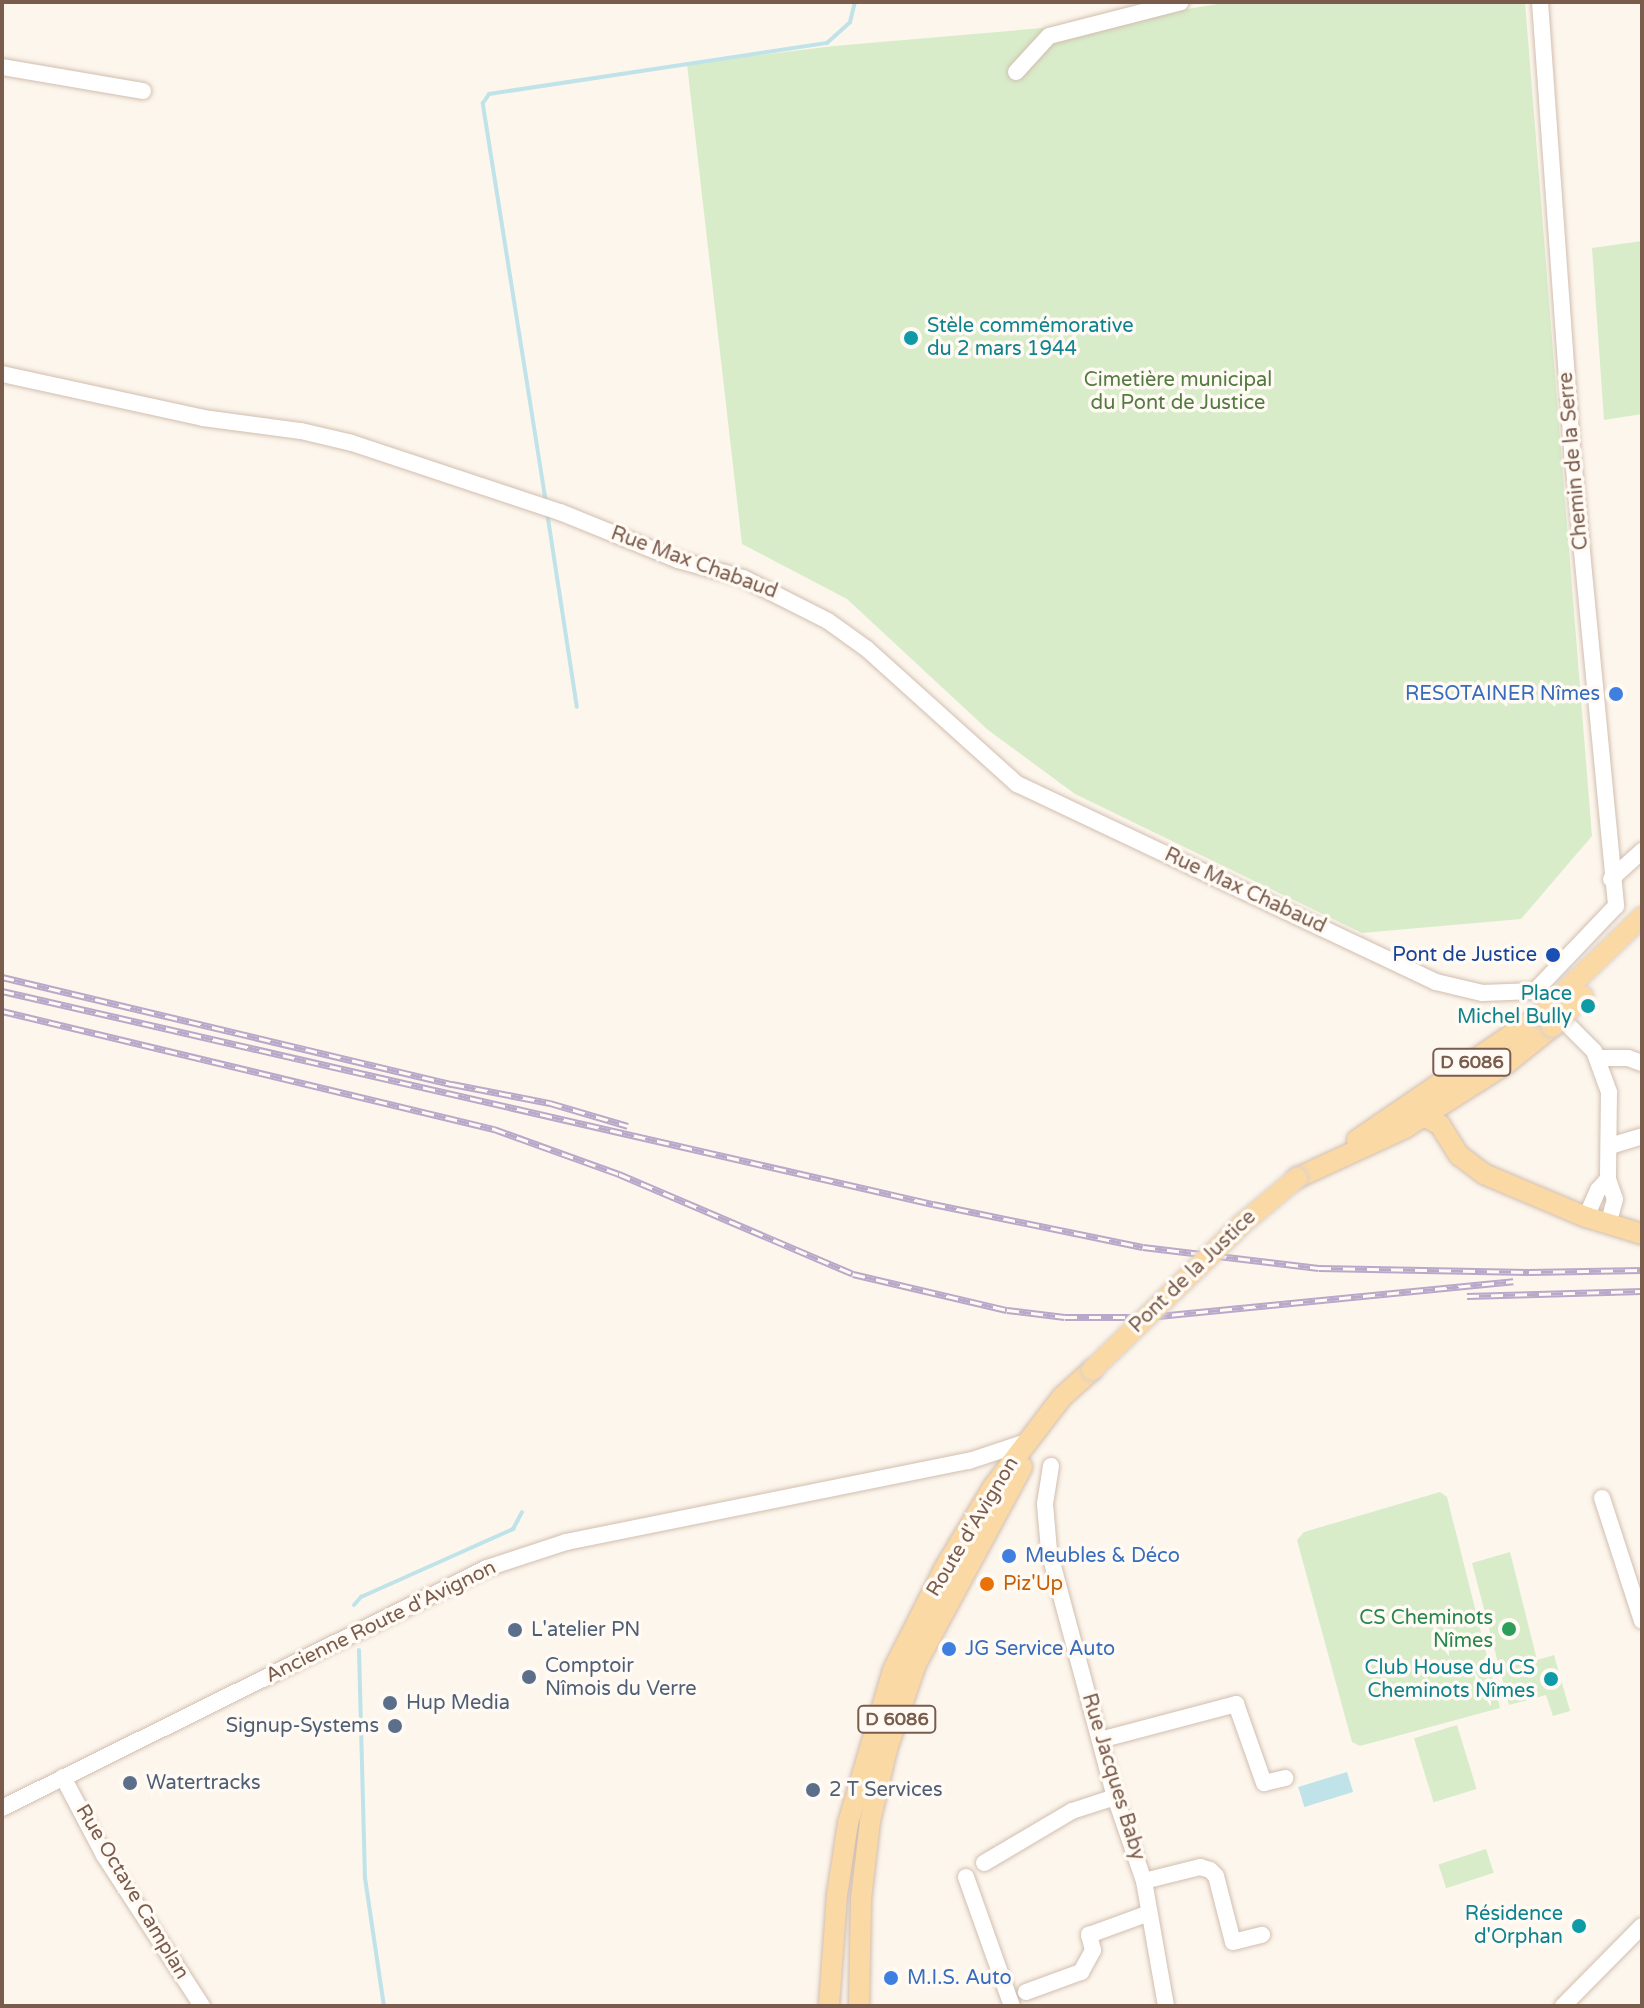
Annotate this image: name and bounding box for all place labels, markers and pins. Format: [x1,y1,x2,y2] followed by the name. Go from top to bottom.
[927,314,1134,361] place label: Stèle commémorative du 2 mars 1944
[902,329,920,347] marker: Stèle commémorative du 2 mars 1944
[1405,682,1600,706] place label: RESOTAINER Nîmes
[1607,685,1625,703] marker: RESOTAINER Nîmes
[1392,943,1537,967] place label: Pont de Justice
[1544,946,1562,964] marker: Pont de Justice
[1457,982,1572,1029] place label: Place Michel Bully
[1579,997,1597,1015] marker: Place Michel Bully
[1025,1544,1180,1568] place label: Meubles & Déco
[1000,1547,1018,1565] marker: Meubles & Déco
[1003,1572,1063,1596] place label: Piz'Up
[978,1575,996,1593] marker: Piz'Up
[1359,1606,1493,1653] place label: CS Cheminots Nîmes
[531,1618,640,1642] place label: L'atelier PN
[1500,1620,1518,1638] marker: CS Cheminots Nîmes
[506,1621,524,1639] marker: L'atelier PN
[965,1637,1115,1661] place label: JG Service Auto
[940,1640,958,1658] marker: JG Service Auto
[545,1654,697,1701] place label: Comptoir Nîmois du Verre
[1365,1656,1535,1703] place label: Club House du CS Cheminots Nîmes
[520,1668,538,1686] marker: Comptoir Nîmois du Verre
[1542,1670,1560,1688] marker: Club House du CS Cheminots Nîmes
[406,1691,510,1715] place label: Hup Media
[381,1694,399,1712] marker: Hup Media
[226,1714,379,1738] place label: Signup-Systems
[386,1717,404,1735] marker: Signup-Systems
[146,1771,260,1795] place label: Watertracks
[121,1774,139,1792] marker: Watertracks
[829,1778,943,1802] place label: 2 T Services
[804,1781,822,1799] marker: 2 T Services
[1465,1902,1563,1949] place label: Résidence d'Orphan
[1570,1917,1588,1935] marker: Résidence d'Orphan
[907,1966,1012,1990] place label: M.I.S. Auto
[882,1969,900,1987] marker: M.I.S. Auto

